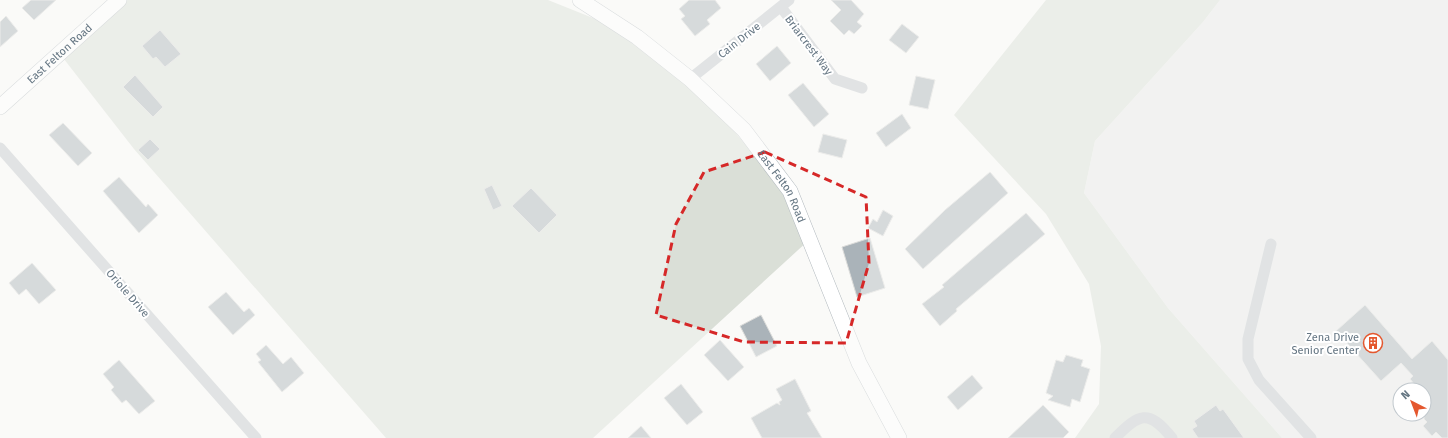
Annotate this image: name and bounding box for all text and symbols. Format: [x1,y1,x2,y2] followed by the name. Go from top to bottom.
[782,13,836,78] street label: Briarcrest Way
[715,20,763,61] street label: Cain Drive
[25,21,95,86] street label: East Felton Road
[754,148,808,224] street label: East Felton Road
[103,267,152,320] street label: Oriole Drive
[1291,331,1360,357] place label: Zena Drive Senior Center
[1362,332,1384,354] building icon: Zena Drive Senior Center
[1392,382,1432,422] north arrow
[1399,388,1413,402] text: N

